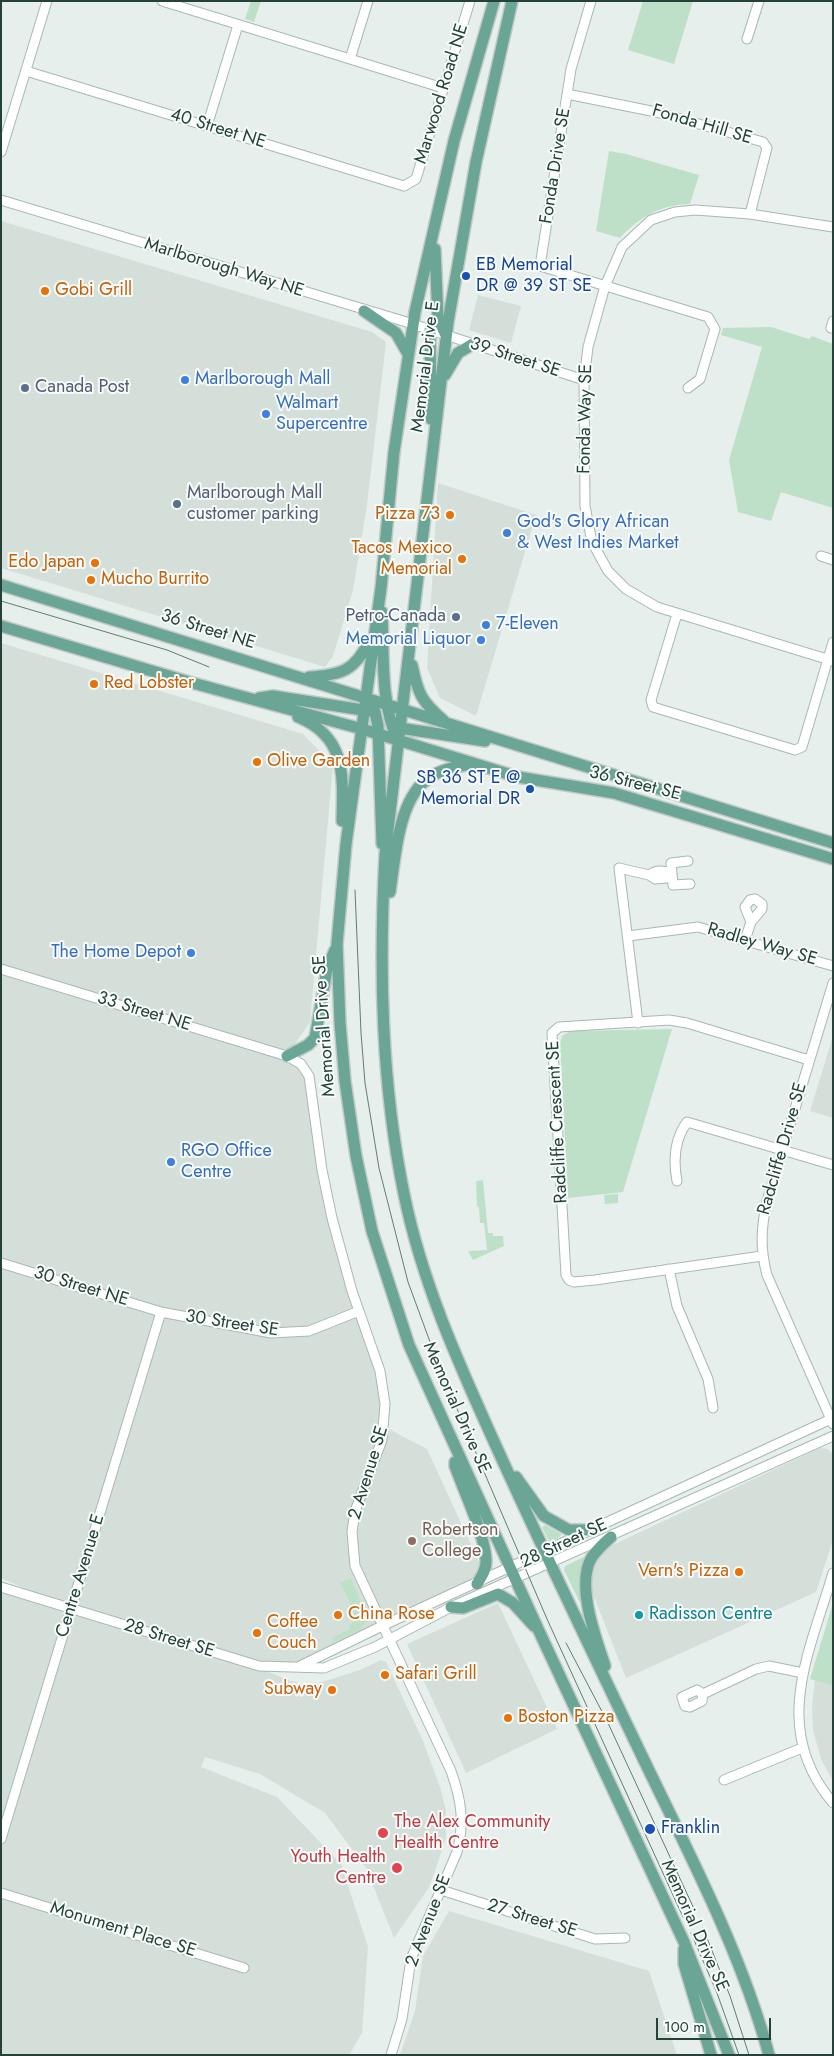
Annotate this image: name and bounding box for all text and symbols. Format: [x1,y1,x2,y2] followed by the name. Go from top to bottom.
[410,21,474,167] street label: Marwood Road NE
[649,100,755,150] street label: Fonda Hill SE
[168,104,268,154] street label: 40 Street NE
[536,106,576,226] street label: Fonda Drive SE
[142,233,306,303] street label: Marlborough Way NE
[476,255,592,298] place label: EB Memorial DR @ 39 ST SE
[460,270,472,282] marker: EB Memorial DR @ 39 ST SE
[55,280,132,302] place label: Gobi Grill
[39,285,51,297] marker: Gobi Grill
[407,300,445,434] street label: Memorial Drive E
[467,333,563,383] street label: 39 Street SE
[574,364,598,474] street label: Fonda Way SE
[195,369,330,391] place label: Marlborough Mall
[179,374,191,386] marker: Marlborough Mall
[35,377,129,399] place label: Canada Post
[19,382,31,394] marker: Canada Post
[276,393,368,436] place label: Walmart Supercentre
[260,408,272,420] marker: Walmart Supercentre
[187,483,322,526] place label: Marlborough Mall customer parking
[171,498,183,510] marker: Marlborough Mall customer parking
[375,504,440,526] place label: Pizza 73
[444,509,456,521] marker: Pizza 73
[517,512,679,554] place label: God's Glory African & West Indies Market
[501,527,513,539] marker: God's Glory African & West Indies Market
[351,538,452,580] place label: Tacos Mexico Memorial
[8,552,85,574] place label: Edo Japan
[456,553,468,565] marker: Tacos Mexico Memorial
[89,557,101,569] marker: Edo Japan
[101,569,209,591] place label: Mucho Burrito
[85,574,97,586] marker: Mucho Burrito
[158,605,258,655] street label: 36 Street NE
[346,606,446,628] place label: Petro-Canada
[450,611,462,623] marker: Petro-Canada
[496,614,559,636] place label: 7-Eleven
[480,619,492,631] marker: 7-Eleven
[346,629,471,651] place label: Memorial Liquor
[475,634,487,646] marker: Memorial Liquor
[104,673,194,695] place label: Red Lobster
[88,678,100,690] marker: Red Lobster
[267,751,370,773] place label: Olive Garden
[251,756,263,768] marker: Olive Garden
[587,762,683,806] street label: 36 Street SE
[416,768,520,811] place label: SB 36 ST E @ Memorial DR
[524,783,536,795] marker: SB 36 ST E @ Memorial DR
[705,919,819,971] street label: Radley Way SE
[51,942,181,964] place label: The Home Depot
[185,947,197,959] marker: The Home Depot
[309,954,341,1098] street label: Memorial Drive SE
[94,987,194,1037] street label: 33 Street NE
[543,1040,573,1204] street label: Radcliffe Crescent SE
[754,1080,812,1218] street label: Radcliffe Drive SE
[181,1141,272,1184] place label: RGO Office Centre
[165,1156,177,1168] marker: RGO Office Centre
[31,1262,131,1312] street label: 30 Street NE
[184,1306,280,1342] street label: 30 Street SE
[417,1339,495,1477] street label: Memorial Drive SE
[345,1424,393,1522] street label: 2 Avenue SE
[52,1512,110,1640] street label: Centre Avenue E
[517,1514,611,1574] street label: 28 Street SE
[422,1520,498,1562] place label: Robertson College
[406,1535,418,1547] marker: Robertson College
[638,1561,729,1583] place label: Vern's Pizza
[733,1566,745,1578] marker: Vern's Pizza
[348,1604,434,1626] place label: China Rose
[649,1604,772,1626] place label: Radisson Centre
[332,1609,344,1621] marker: China Rose
[633,1609,645,1621] marker: Radisson Centre
[267,1612,318,1655] place label: Coffee Couch
[121,1615,217,1663] street label: 28 Street SE
[251,1627,263,1639] marker: Coffee Couch
[395,1664,477,1686] place label: Safari Grill
[379,1669,391,1681] marker: Safari Grill
[264,1679,322,1701] place label: Subway
[326,1684,338,1696] marker: Subway
[518,1707,614,1729] place label: Boston Pizza
[502,1712,514,1724] marker: Boston Pizza
[394,1812,551,1855] place label: The Alex Community Health Centre
[661,1818,720,1840] place label: Franklin
[643,1822,657,1836] marker: Franklin
[376,1826,390,1840] marker: The Alex Community Health Centre
[291,1847,386,1890] place label: Youth Health Centre
[655,1857,733,1995] street label: Memorial Drive SE
[390,1861,404,1875] marker: Youth Health Centre
[402,1872,456,1970] street label: 2 Avenue SE
[484,1895,580,1943] street label: 27 Street SE
[47,1898,199,1962] street label: Monument Place SE
[659,2008,774,2040] scale bar
[664,2016,705,2038] text: 100 m

